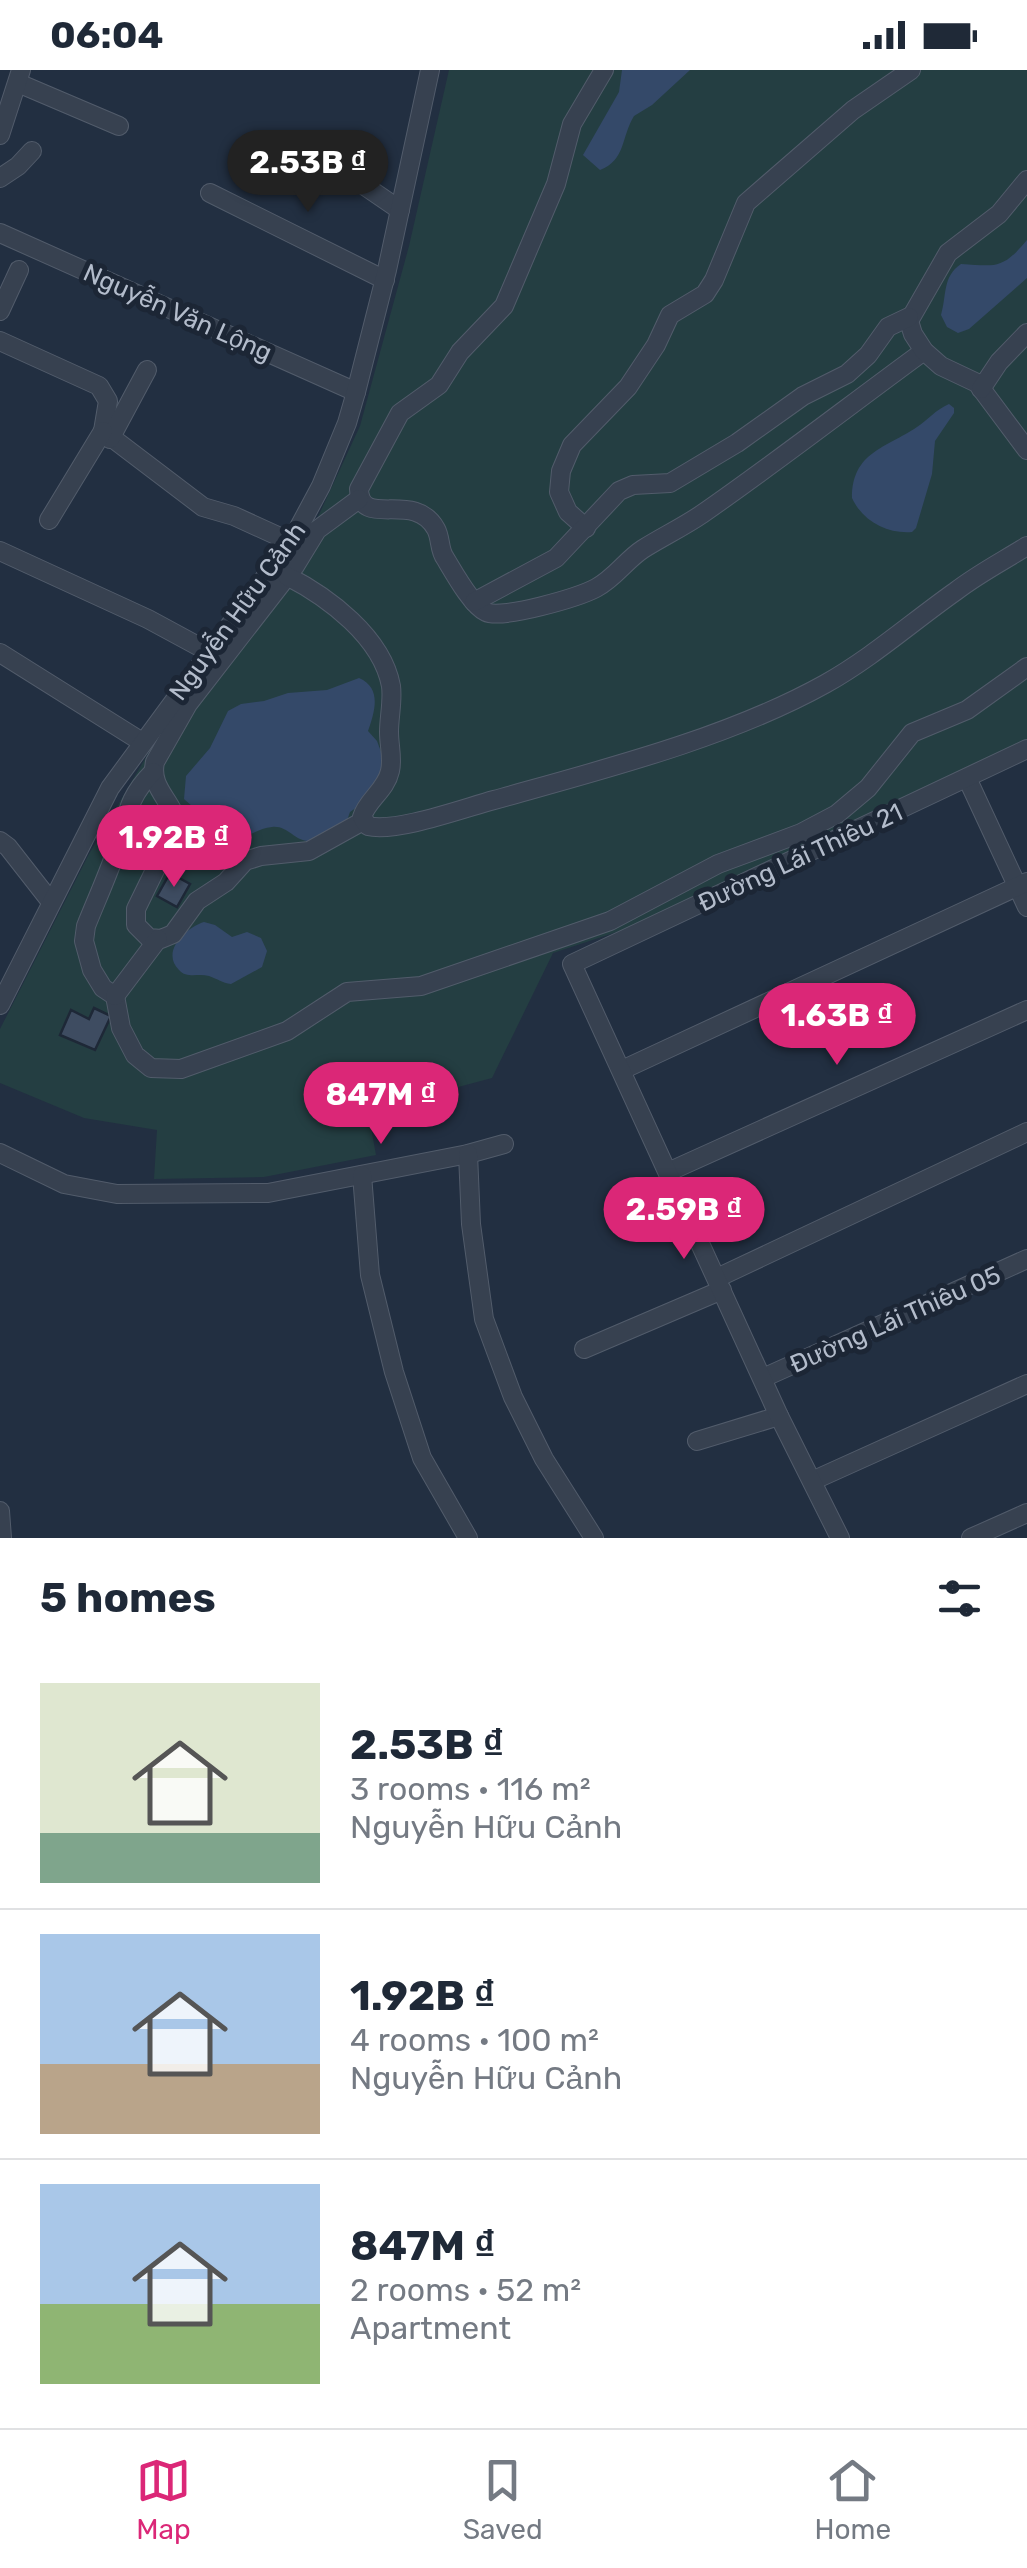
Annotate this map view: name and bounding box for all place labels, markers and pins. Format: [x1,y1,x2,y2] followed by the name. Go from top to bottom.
[216,130,400,215] pin: 2.53B ₫
[82,805,266,890] pin: 1.92B ₫
[745,983,929,1068] pin: 1.63B ₫
[300,1062,462,1147] pin: 847M ₫
[592,1177,776,1262] pin: 2.59B ₫

